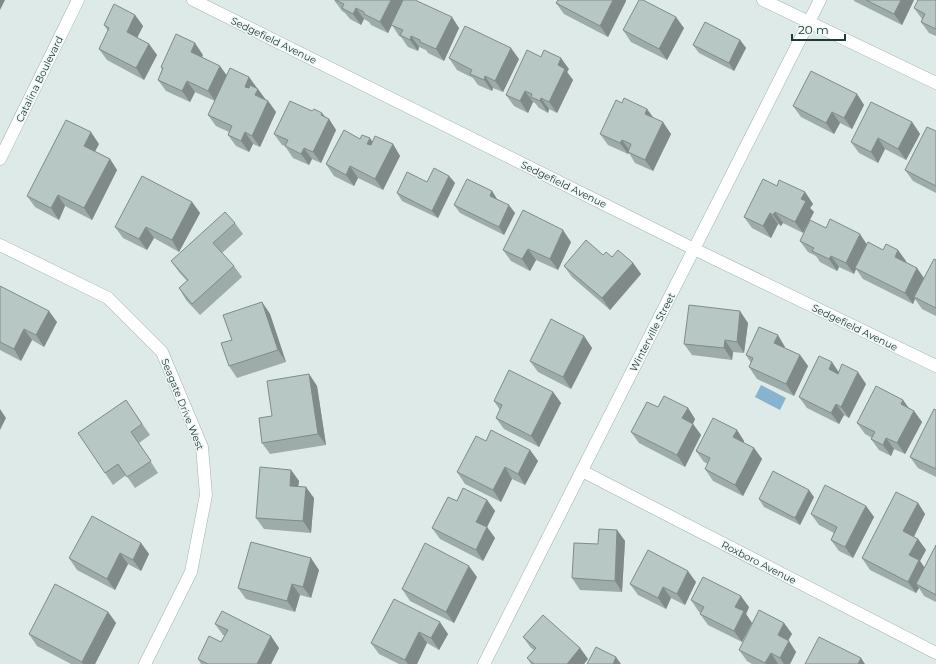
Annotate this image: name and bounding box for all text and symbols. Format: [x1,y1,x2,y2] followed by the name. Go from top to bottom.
[229,14,319,67] street label: Sedgefield Avenue
[792,16,845,42] scale bar
[798,22,829,37] text: 20 m
[13,34,66,124] street label: Catalina Boulevard
[519,158,609,211] street label: Sedgefield Avenue
[627,291,678,374] street label: Winterville Street
[810,301,900,354] street label: Sedgefield Avenue
[158,357,207,452] street label: Seagate Drive West
[719,538,798,587] street label: Roxboro Avenue

